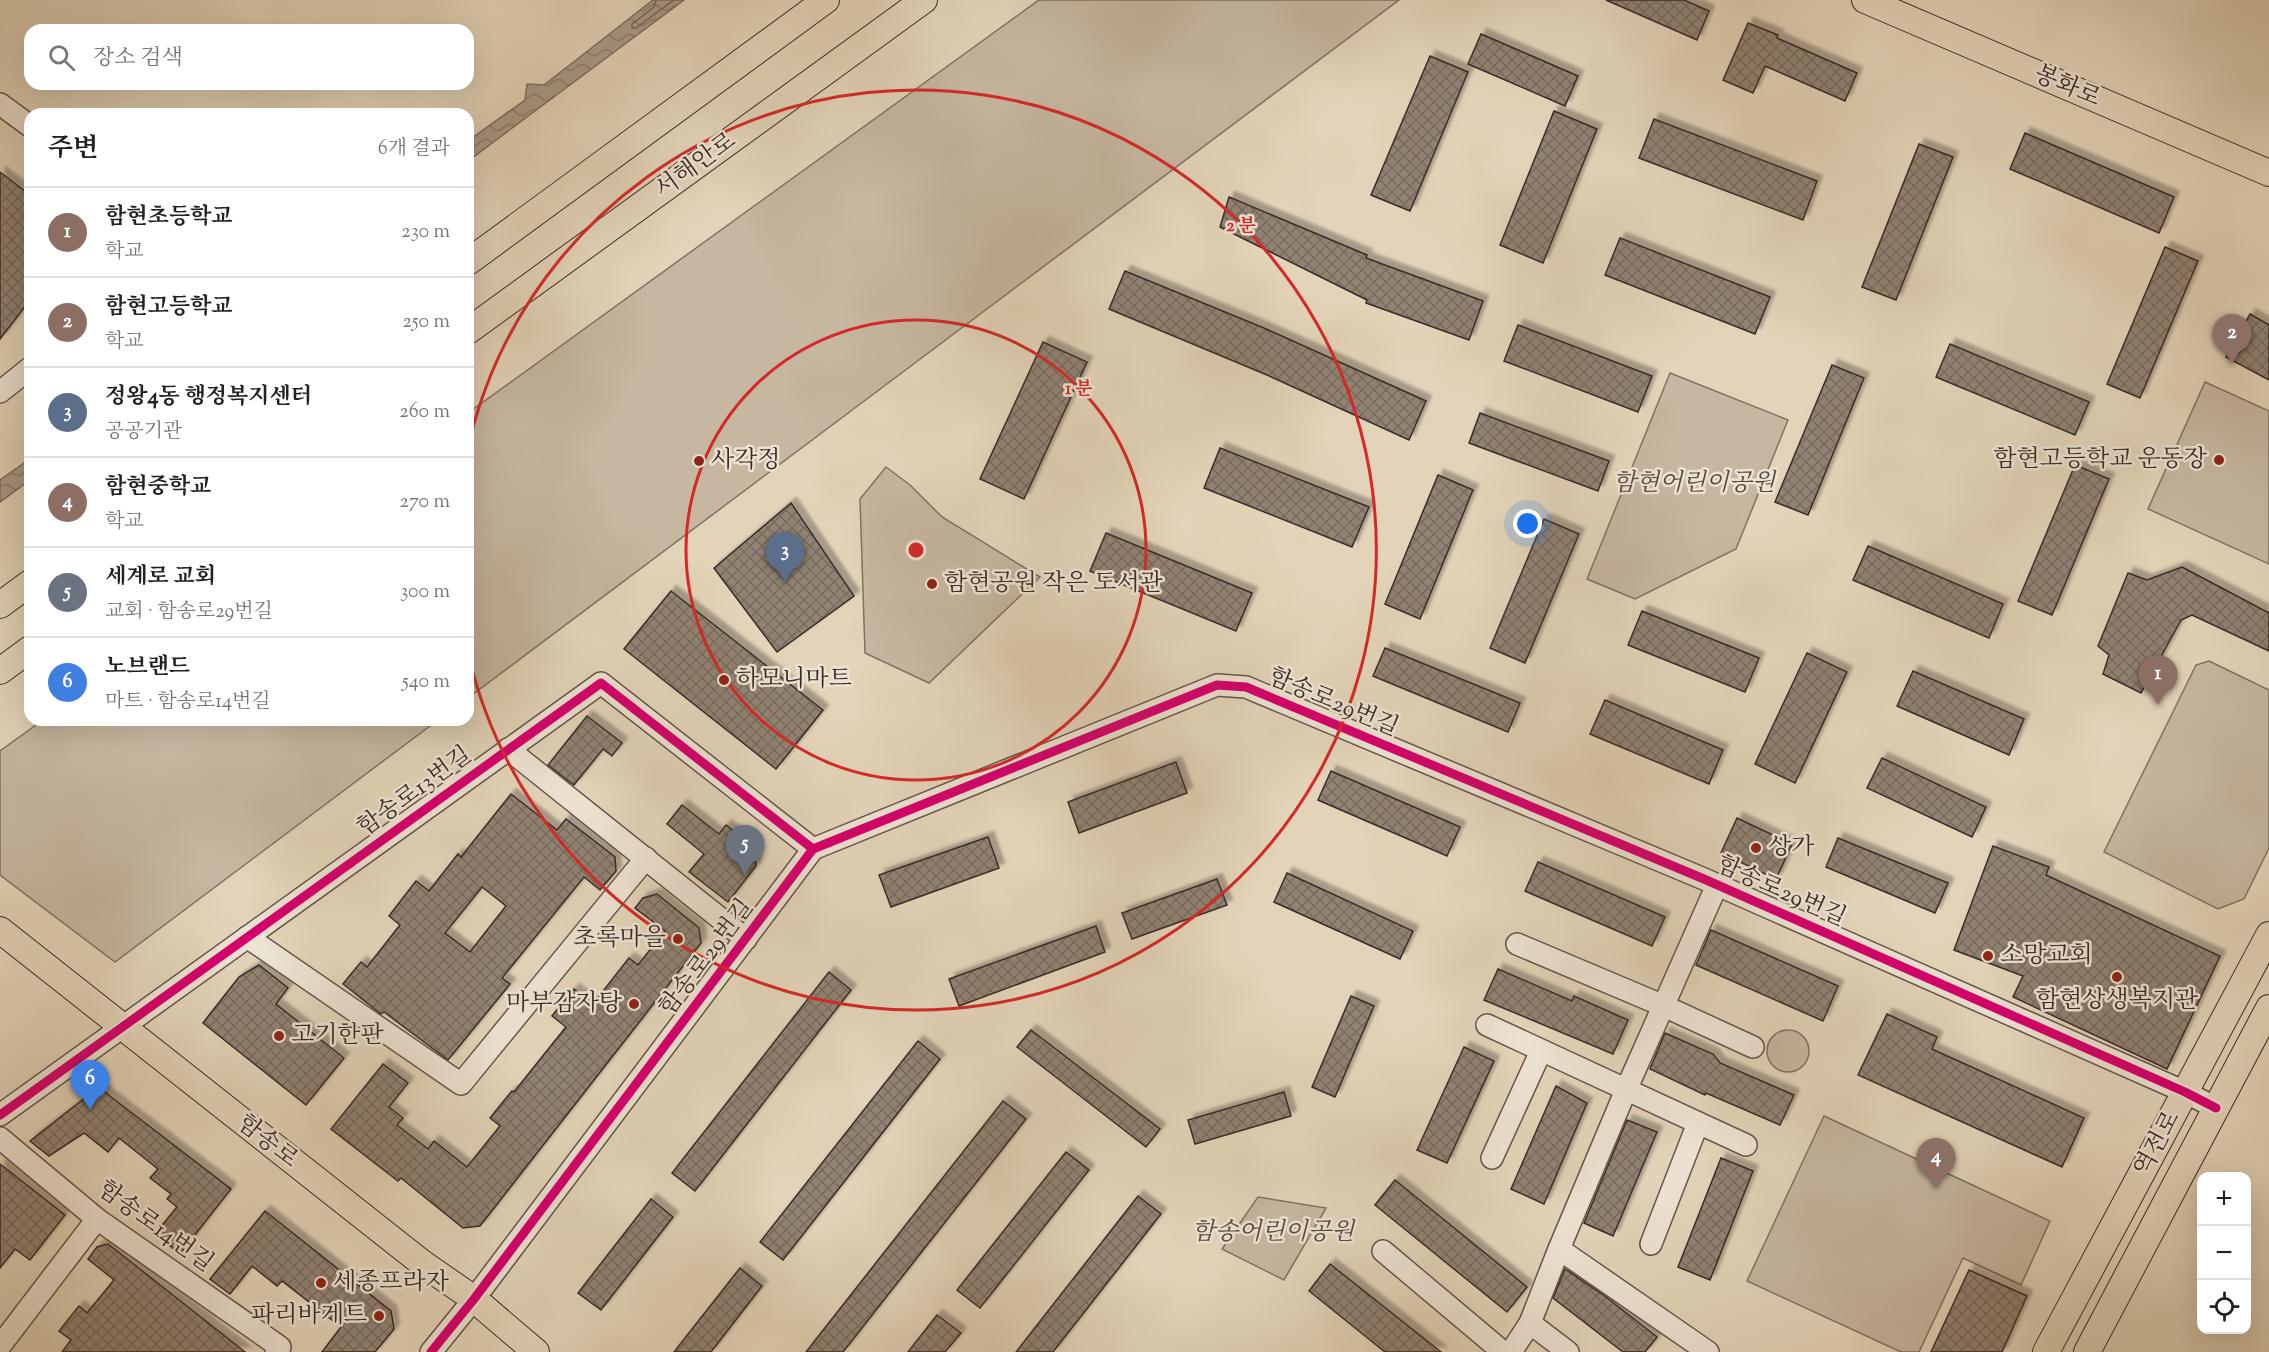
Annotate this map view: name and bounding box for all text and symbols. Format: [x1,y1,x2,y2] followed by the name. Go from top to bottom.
[24,24,474,90] search box
[45,41,78,74] icon: search
[93,43,183,75] text: 장소 검색
[2028,58,2106,116] street label: 봉화로
[648,125,744,207] street label: 서해안로
[48,131,98,168] text: 주변
[378,135,450,164] text: 6개 결과
[105,202,233,234] text: 함현초등학교
[1226,214,1256,240] text: 2 분
[64,218,71,247] text: 1
[401,218,450,247] text: 230 m
[105,238,144,267] text: 학교
[105,292,233,324] text: 함현고등학교
[63,308,72,337] text: 2
[402,308,450,337] text: 250 m
[2212,314,2252,364] pin: 2
[105,328,144,357] text: 학교
[1065,377,1093,403] text: 1 분
[105,382,312,414] text: 정왕4동 행정복지센터
[63,398,72,427] text: 3
[399,398,450,427] text: 260 m
[105,418,182,447] text: 공공기관
[1993,443,2208,477] place label: 함현고등학교 운동장
[711,444,781,478] place label: 사각정
[2212,453,2226,467] marker: 함현고등학교 운동장
[692,454,706,468] marker: 사각정
[1613,467,1777,501] park label: 함현어린이공원
[105,472,211,504] text: 함현중학교
[62,488,73,517] text: 4
[400,488,450,517] text: 270 m
[105,508,144,537] text: 학교
[1513,509,1542,538] your location
[766,532,804,582] pin: 3
[906,540,926,560] centre of rings
[105,562,216,594] text: 세계로 교회
[944,567,1163,601] place label: 함현공원 작은 도서관
[925,577,939,591] marker: 함현공원 작은 도서관
[64,578,71,607] text: 5
[400,578,450,607] text: 300 m
[105,598,273,627] text: 교회 · 함송로29번길
[105,652,190,684] text: 노브랜드
[2138,656,2178,705] pin: 1
[1262,660,1404,746] street label: 함송로29번길
[736,663,852,697] place label: 하모니마트
[63,668,72,697] text: 6
[402,668,450,697] text: 540 m
[717,673,731,687] marker: 하모니마트
[105,688,271,717] text: 마트 · 함송로14번길
[351,739,479,845] street label: 함송로13번길
[726,826,764,875] pin: 5
[1768,831,1814,865] place label: 상가
[1749,841,1763,855] marker: 상가
[1711,848,1851,936] street label: 함송로29번길
[652,892,762,1024] street label: 함송로29번길
[573,922,666,956] place label: 초록마을
[671,932,685,946] marker: 초록마을
[2000,939,2093,973] place label: 소망교회
[1981,949,1995,963] marker: 소망교회
[2110,970,2124,984] marker: 함현상생복지관
[2036,984,2198,1018] place label: 함현상생복지관
[506,987,623,1021] place label: 마부감자탕
[627,997,641,1011] marker: 마부감자탕
[291,1019,385,1053] place label: 고기한판
[272,1029,286,1043] marker: 고기한판
[70,1060,110,1110] pin: 6
[2127,1105,2189,1183] street label: 역전로
[229,1107,305,1177] street label: 함송로
[1916,1138,1956,1188] pin: 4
[2197,1172,2251,1334] map controls
[2197,1172,2251,1226] button: +
[90,1173,220,1281] street label: 함송로14번길
[1192,1216,1356,1250] park label: 함송어린이공원
[2197,1226,2251,1280] button: −
[333,1266,449,1300] place label: 세종프라자
[314,1276,328,1290] marker: 세종프라자
[2197,1280,2251,1334] button: locate
[251,1299,367,1333] place label: 파리바게트
[372,1309,386,1323] marker: 파리바게트

